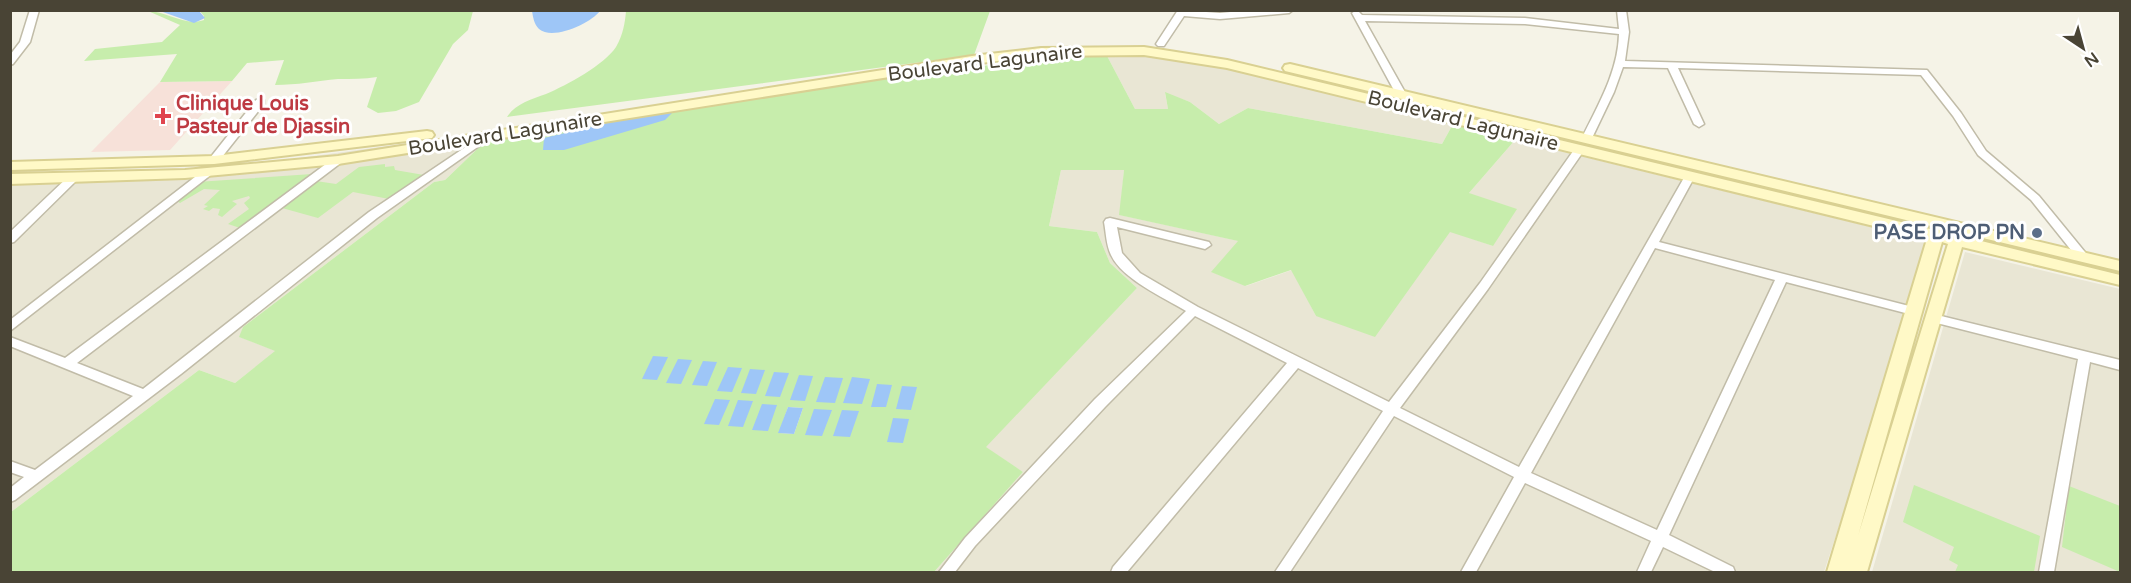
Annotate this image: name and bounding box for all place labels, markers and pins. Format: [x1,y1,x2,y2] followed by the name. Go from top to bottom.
[176,92,350,139] place label: Clinique Louis Pasteur de Djassin
[154,107,172,125] marker: Clinique Louis Pasteur de Djassin
[1874,221,2025,245] place label: PASE DROP PN
[2030,226,2044,240] marker: PASE DROP PN

